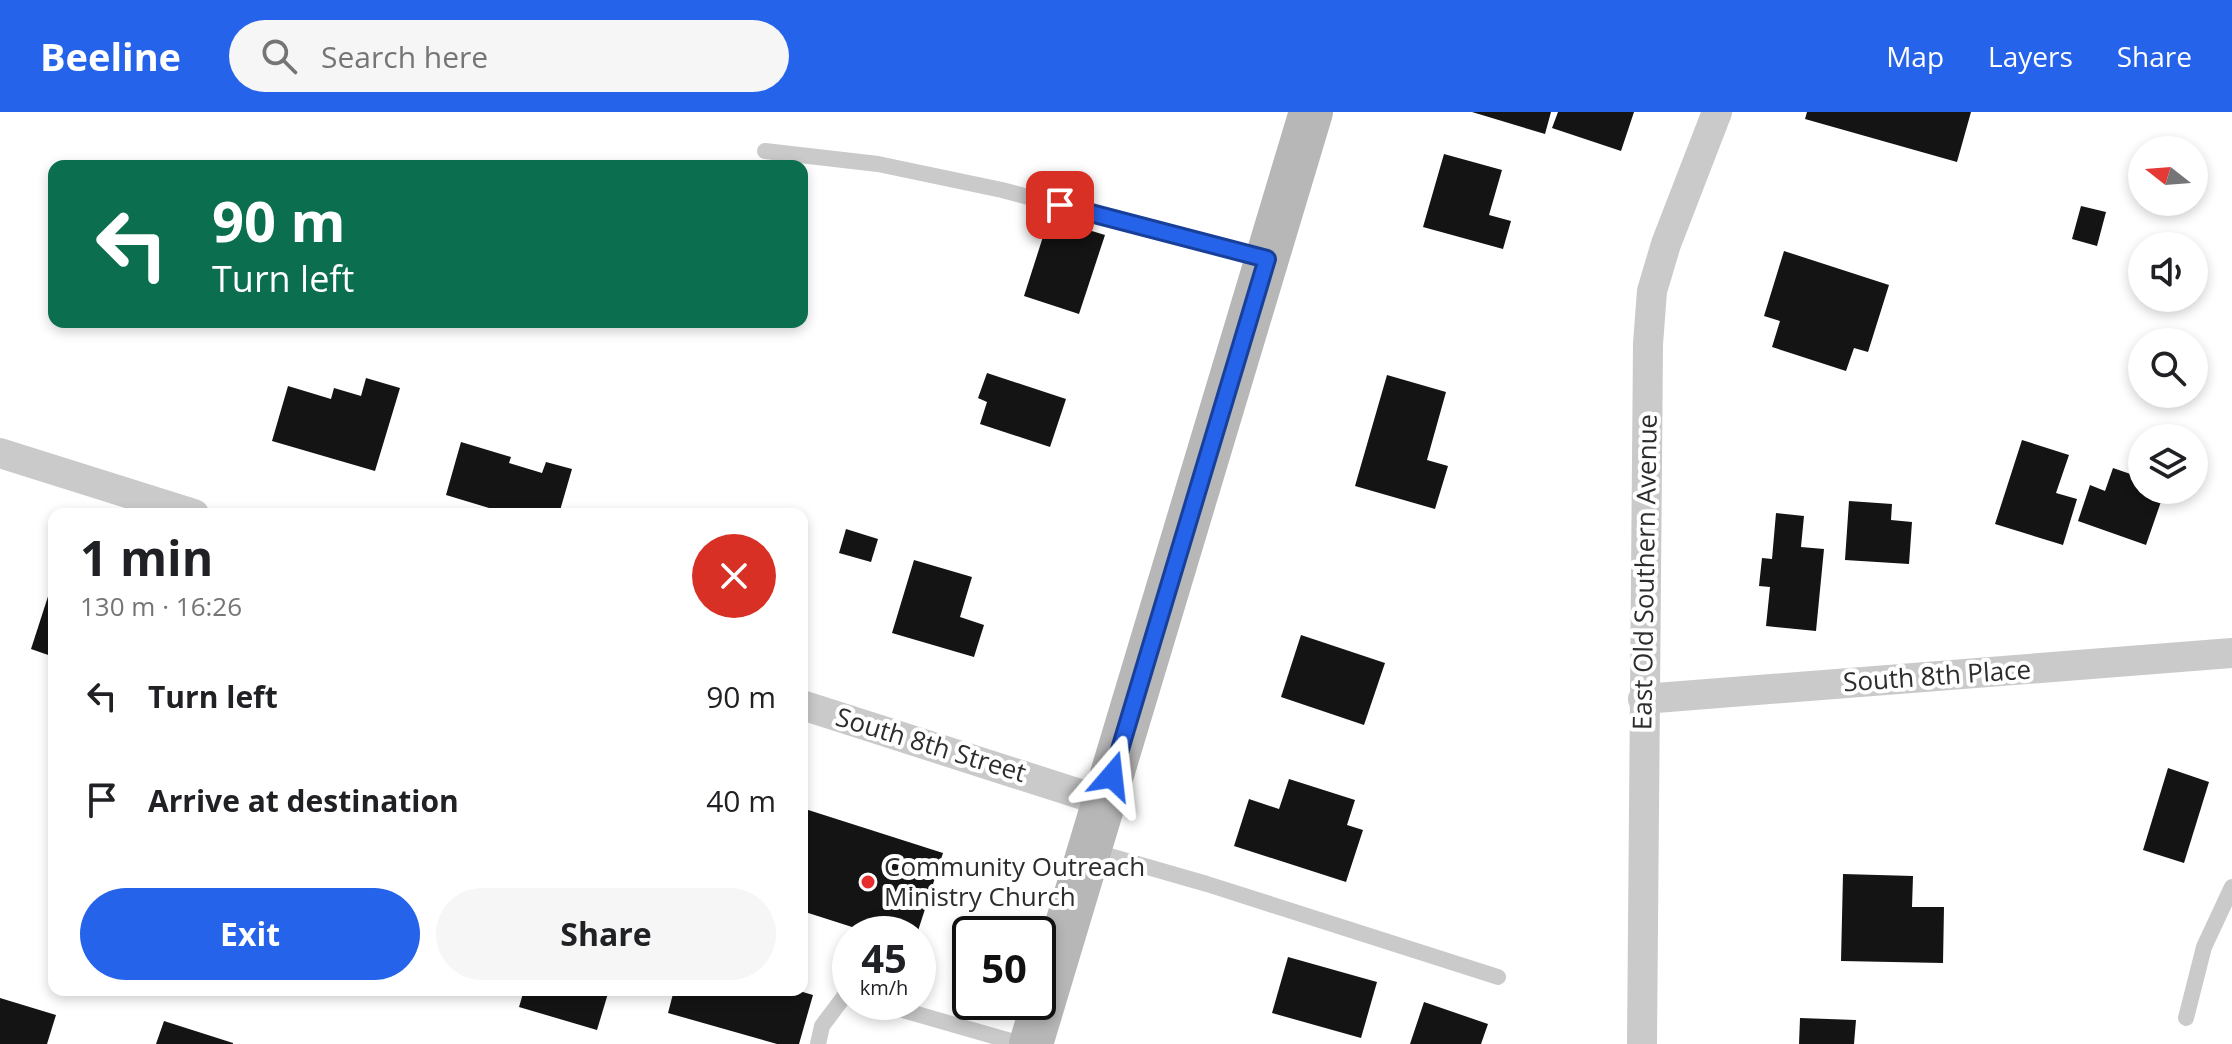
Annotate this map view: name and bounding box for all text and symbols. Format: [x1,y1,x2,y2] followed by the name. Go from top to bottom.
[229,20,789,92] search box
[40,30,181,82] text: Beeline
[257,34,301,78] icon: search
[321,36,488,77] text: Search here
[1886,37,1944,75] text: Map
[1988,37,2073,75] text: Layers
[2117,37,2192,75] text: Share
[2128,136,2208,216] north arrow
[2128,136,2208,504] map controls
[1026,171,1094,239] pin
[212,182,346,258] text: 90 m
[1038,183,1082,227] icon: arrive
[80,192,184,296] icon: left
[2128,232,2208,312] button: sound
[212,254,354,303] text: Turn left
[2128,328,2208,408] button: search
[1623,414,1665,730] street label: East Old Southern Avenue
[2128,424,2208,504] button: layers
[80,525,213,590] text: 1 min
[692,534,776,618] button: close
[80,588,242,624] text: 130 m · 16:26
[1842,650,2032,700] street label: South 8th Place
[80,674,124,718] icon: left
[148,676,278,717] text: Turn left
[706,676,776,717] text: 90 m
[832,698,1031,790] street label: South 8th Street
[1070,734,1154,818] position arrow
[80,778,124,822] icon: arrive
[148,780,459,821] text: Arrive at destination
[706,780,776,821] text: 40 m
[884,848,1145,914] place label: Community Outreach Ministry Church
[859,873,877,891] marker: Community Outreach Ministry Church
[80,888,420,980] button: Exit
[436,888,776,980] button: Share
[952,916,1056,1020] speed limit sign: 50
[861,930,907,985] text: 45
[860,974,908,1001] text: km/h

